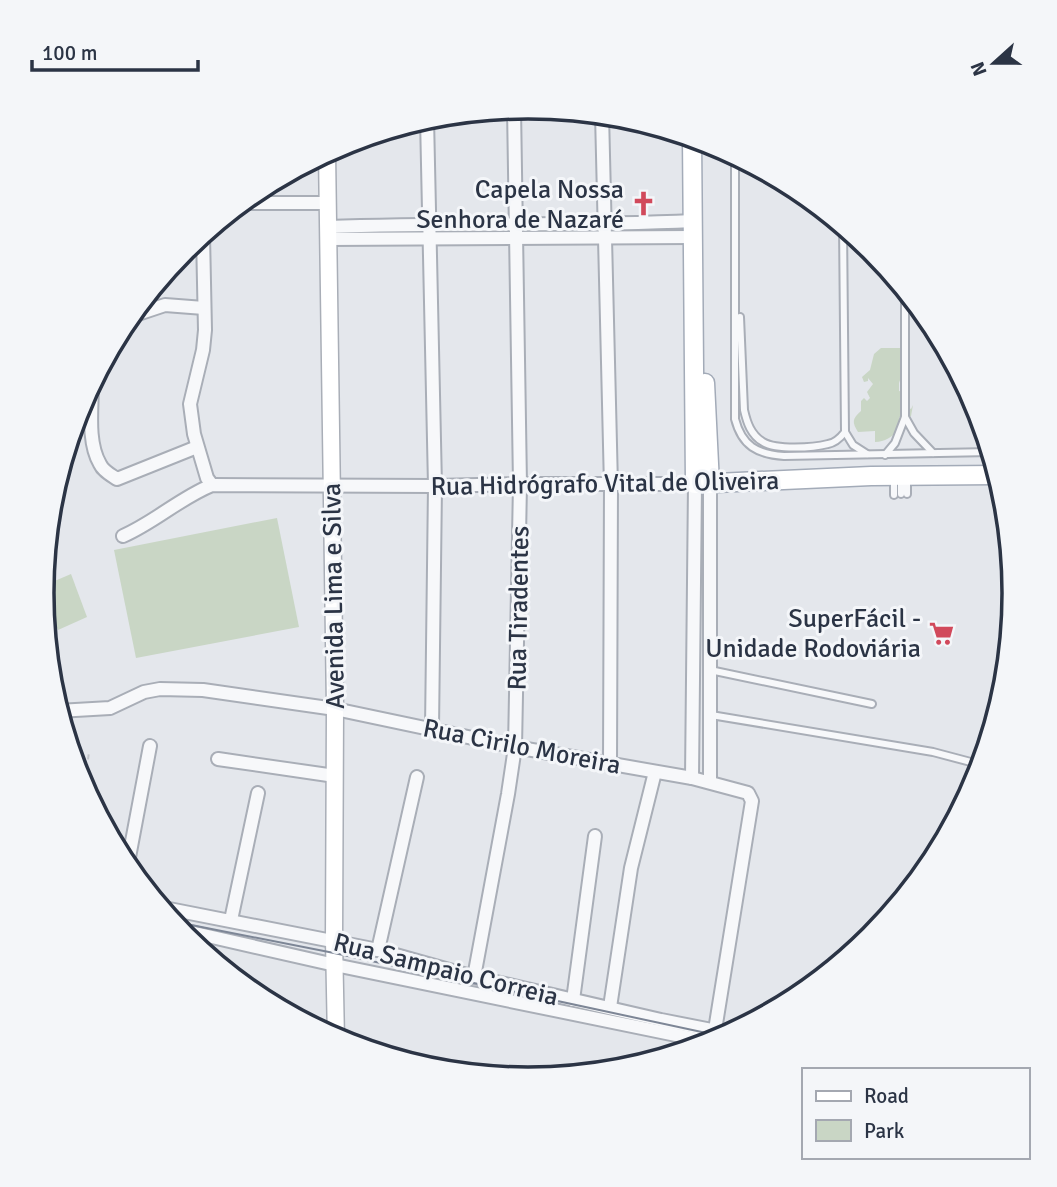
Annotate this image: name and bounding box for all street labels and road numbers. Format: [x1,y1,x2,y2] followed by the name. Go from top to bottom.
[430,465,780,503] street label: Rua Hidrógrafo Vital de Oliveira
[316,483,352,709] street label: Avenida Lima e Silva
[502,525,536,691] street label: Rua Tiradentes
[420,712,623,782] street label: Rua Cirilo Moreira
[330,927,562,1013] street label: Rua Sampaio Correia

